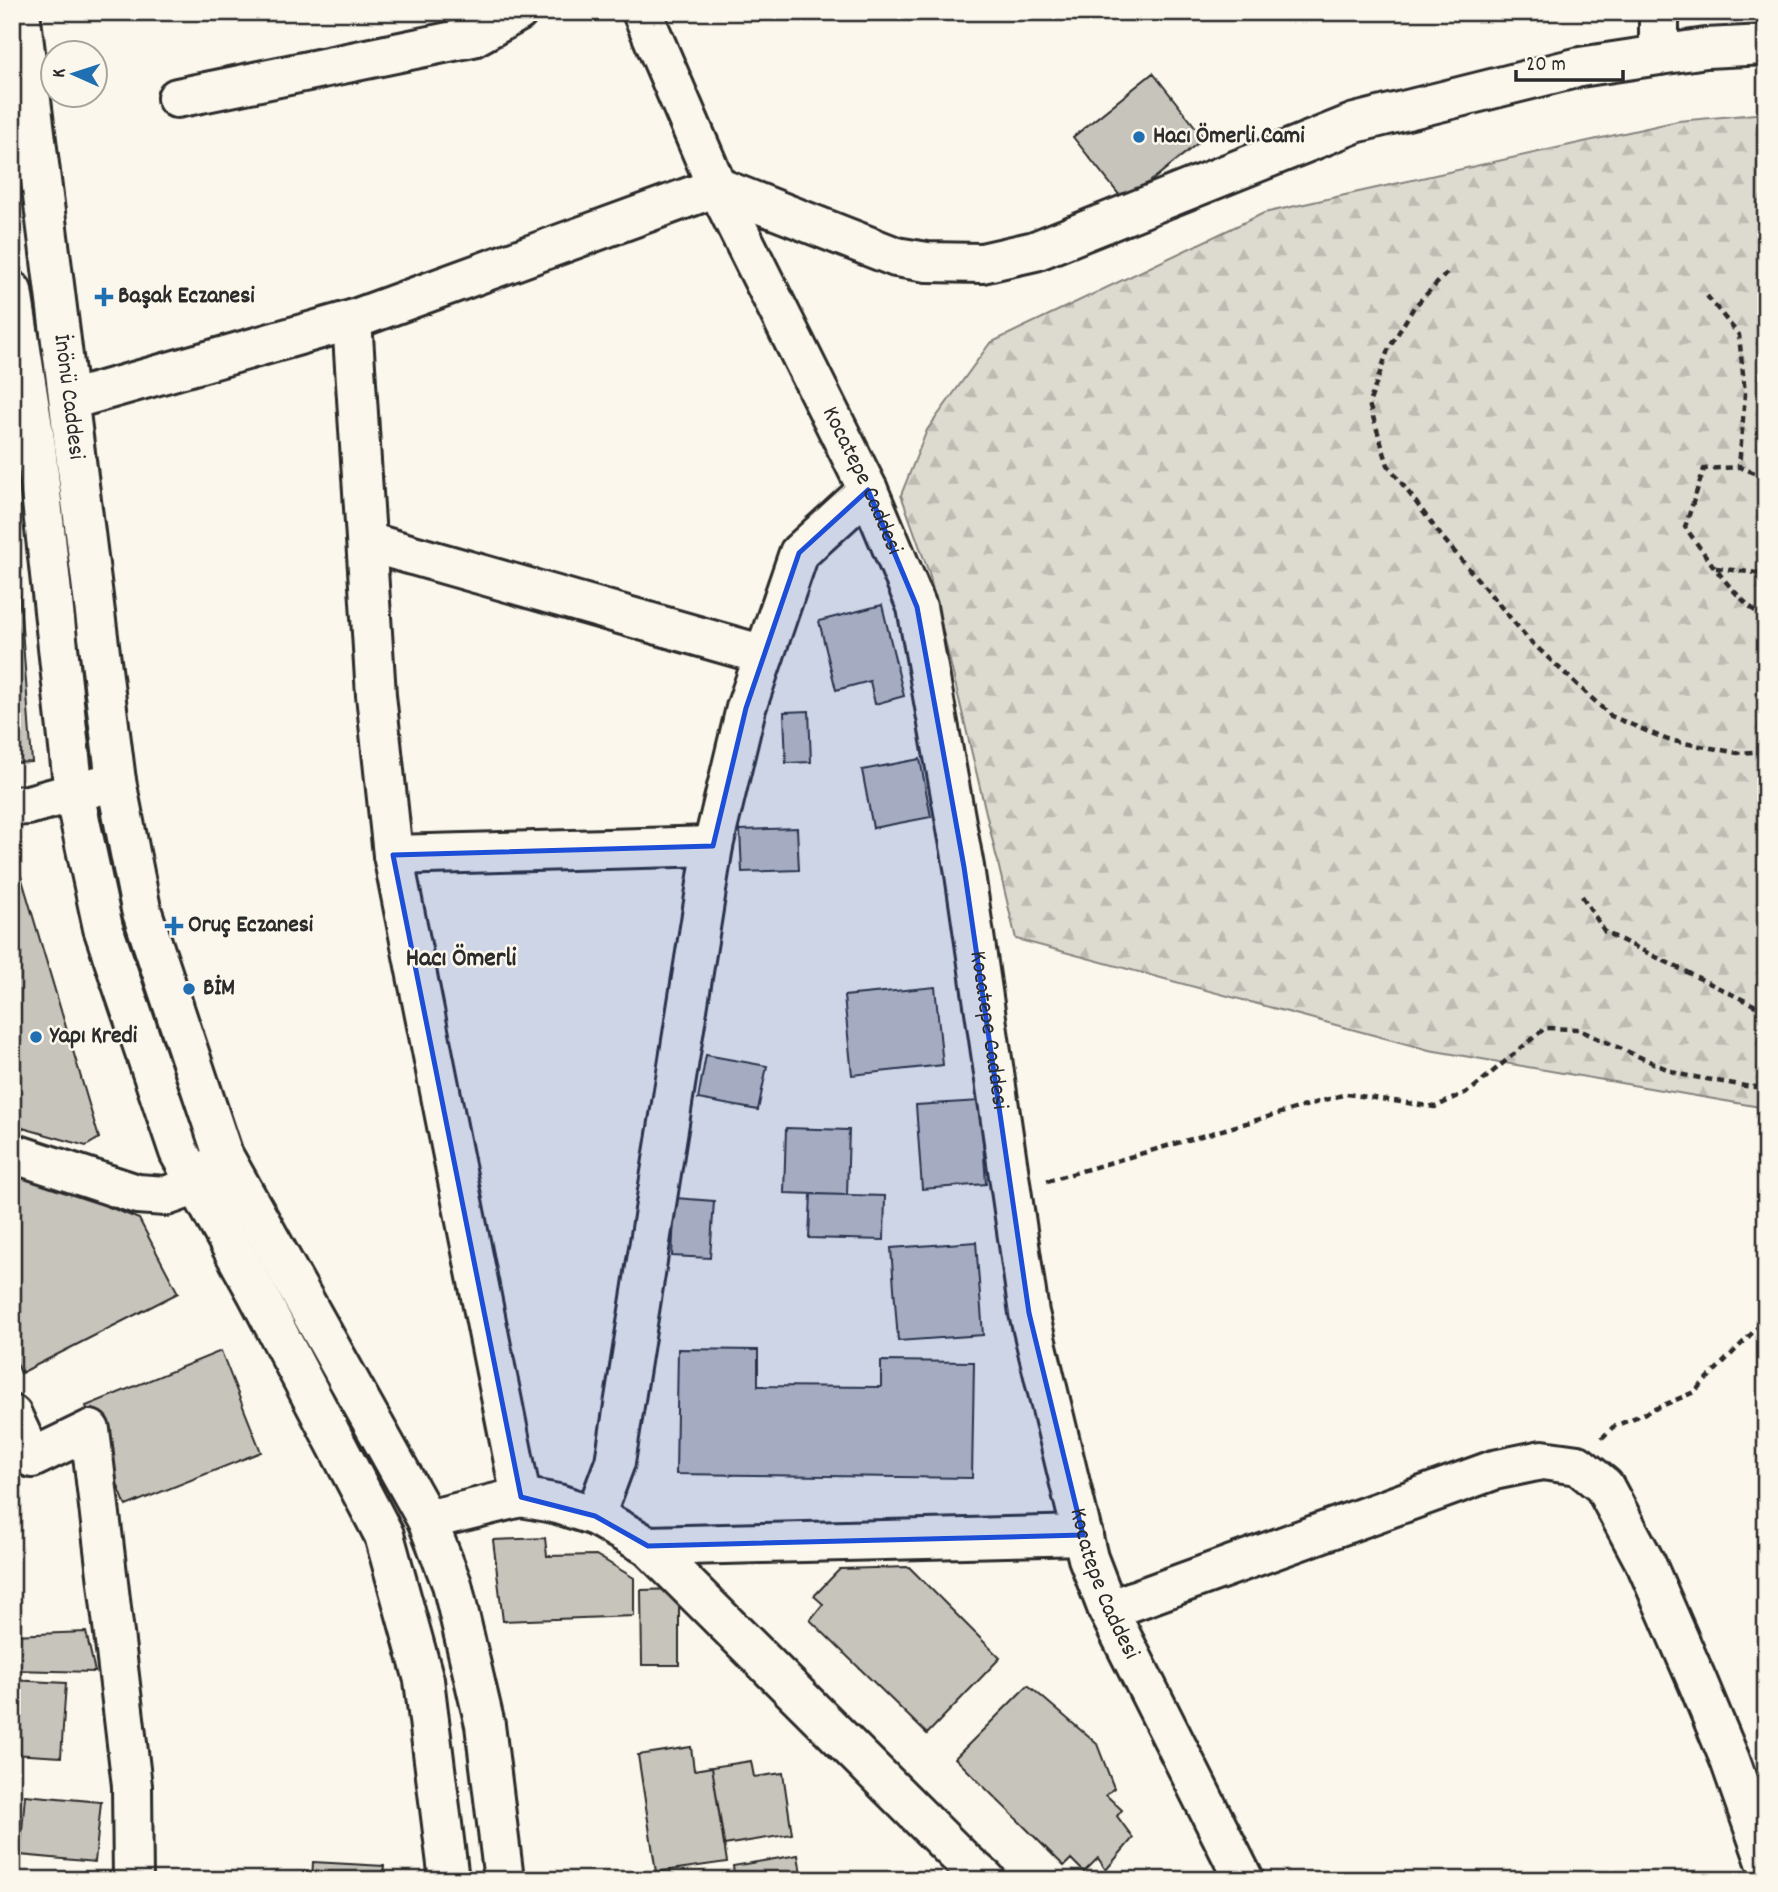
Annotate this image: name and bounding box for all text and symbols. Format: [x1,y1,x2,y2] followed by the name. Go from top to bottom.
[38,38,108,108] north arrow
[1516,38,1622,82] scale bar
[1526,51,1566,81] text: 20 m
[47,68,74,78] text: K
[1153,120,1305,154] place label: Hacı Ömerli Cami
[1131,129,1147,145] marker: Hacı Ömerli Cami
[118,280,255,314] place label: Başak Eczanesi
[96,289,112,305] marker: Başak Eczanesi
[43,332,93,462] street label: İnönü Caddesi
[812,401,910,560] street label: Kocatepe Caddesi
[188,909,314,943] place label: Oruç Eczanesi
[166,918,182,934] marker: Oruç Eczanesi
[406,941,517,978] district label: Hacı Ömerli
[959,949,1016,1112] street label: Kocatepe Caddesi
[203,972,235,1006] place label: BİM
[181,981,197,997] marker: BİM
[49,1020,138,1054] place label: Yapı Kredi
[28,1029,44,1045] marker: Yapı Kredi
[1060,1505,1147,1665] street label: Kocatepe Caddesi

